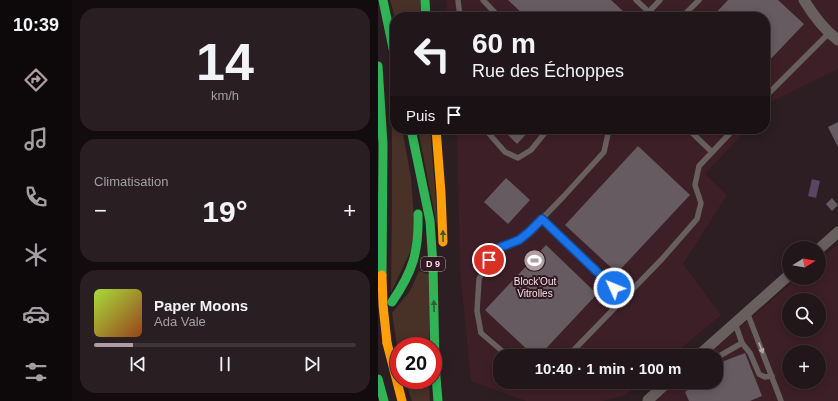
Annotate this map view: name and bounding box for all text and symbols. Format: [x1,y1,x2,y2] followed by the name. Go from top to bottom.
[13,15,59,35] text: 10:39
[406,28,458,80] icon: left
[472,28,536,59] text: 60 m
[196,33,254,91] text: 14
[472,61,624,81] text: Rue des Échoppes
[22,66,50,94] icon: directions
[211,88,239,103] text: km/h
[443,104,465,126] icon: arrive
[406,107,435,124] text: Puis
[22,125,50,153] icon: music
[94,174,168,189] text: Climatisation
[22,183,50,211] icon: phone
[202,195,248,228] text: 19°
[94,198,107,223] text: −
[343,198,356,223] text: +
[440,229,446,242] one-way arrow
[22,241,50,269] icon: climate
[782,241,826,285] north arrow
[782,241,826,389] map controls
[472,243,506,277] pin
[522,248,548,274] sports icon: Block'Out Vitrolles
[478,249,500,271] icon: arrive
[421,257,445,271] road number: D 9
[593,267,635,309] position arrow
[514,276,556,299] place label: Block'Out Vitrolles
[782,293,826,337] button: search
[154,297,248,314] text: Paper Moons
[22,300,50,328] icon: car
[431,300,438,312] one-way arrow
[154,314,206,329] text: Ada Vale
[390,337,442,389] speed limit sign: 20
[758,343,764,355] one-way arrow
[782,345,826,389] button: +
[127,353,149,375] icon: previous
[214,353,236,375] icon: pause
[301,353,323,375] icon: next
[22,358,50,386] icon: filters
[535,360,681,377] text: 10:40 · 1 min · 100 m

